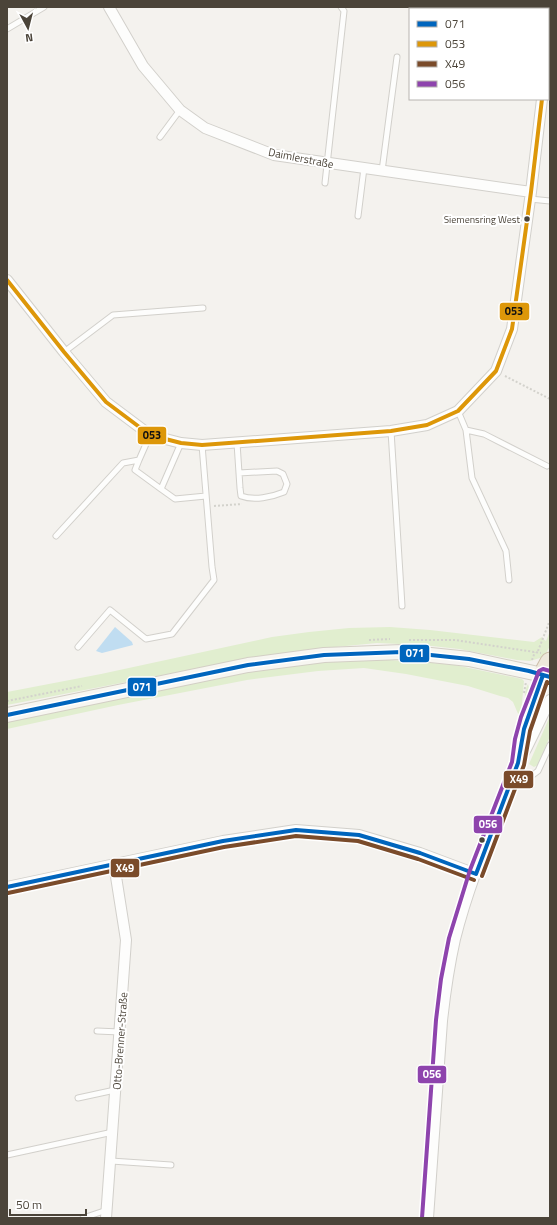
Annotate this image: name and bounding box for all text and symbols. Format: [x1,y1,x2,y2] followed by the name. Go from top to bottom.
[8,8,48,48] north arrow
[409,8,549,100] legend
[445,14,465,33] text: 071
[24,30,34,46] text: N
[445,34,465,53] text: 053
[445,54,465,73] text: X49
[445,74,465,93] text: 056
[267,144,335,172] street label: Daimlerstraße
[444,212,520,227] place label: Siemensring West
[522,214,532,224] marker: Siemensring West
[499,302,530,321] line badge: 053
[505,303,523,319] text: 053
[137,426,167,445] line badge: 053
[143,427,161,443] text: 053
[399,644,430,663] line badge: 071
[406,645,424,661] text: 071
[127,677,157,697] line badge: 071
[133,679,151,695] text: 071
[503,770,534,789] line badge: X49
[510,771,528,787] text: X49
[473,815,503,834] line badge: 056
[479,816,497,832] text: 056
[477,835,487,845] unlabelled marker
[110,858,140,878] line badge: X49
[116,860,134,876] text: X49
[109,991,131,1090] street label: Otto-Brenner-Straße
[417,1065,447,1084] line badge: 056
[423,1066,441,1082] text: 056
[10,1191,86,1217] scale bar
[16,1195,42,1214] text: 50 m

